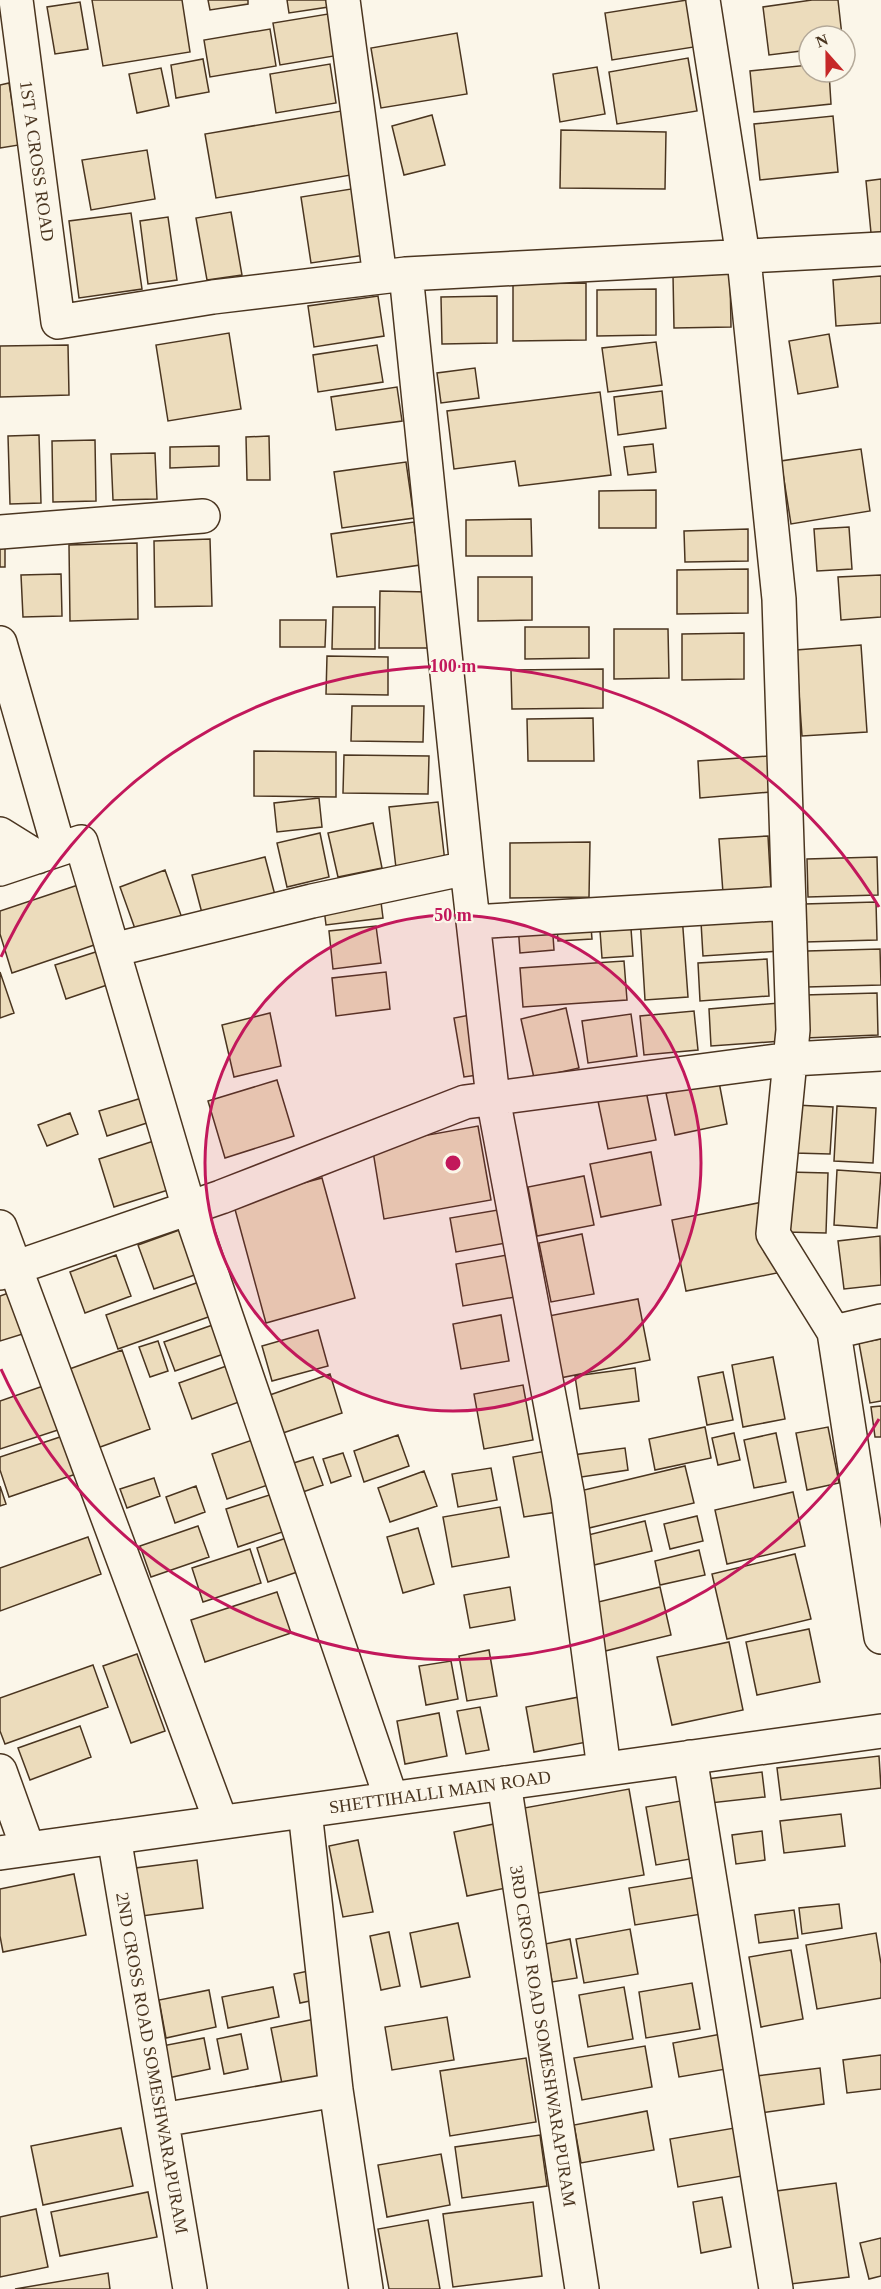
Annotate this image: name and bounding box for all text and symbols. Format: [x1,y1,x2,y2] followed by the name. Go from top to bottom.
[797,24,857,84] north arrow
[813,30,831,50] text: N
[16,79,58,243] street label: 1ST A CROSS ROAD
[430,656,476,676] text: 100 m
[434,905,472,925] text: 50 m
[443,1153,463,1173] centre of rings
[328,1767,552,1817] street label: SHETTIHALLI MAIN ROAD
[506,1864,580,2208] street label: 3RD CROSS ROAD SOMESHWARAPURAM
[112,1891,192,2235] street label: 2ND CROSS ROAD SOMESHWARAPURAM

